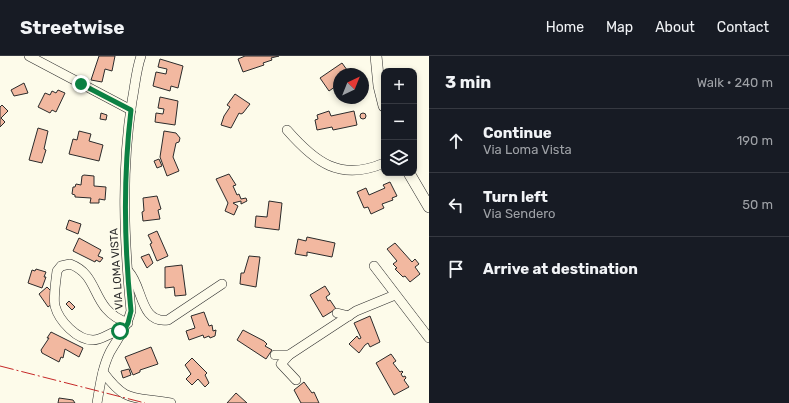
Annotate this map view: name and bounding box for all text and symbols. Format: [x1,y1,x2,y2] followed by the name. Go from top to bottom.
[20,16,125,39] text: Streetwise
[546,19,584,36] text: Home
[606,19,633,36] text: Map
[655,19,695,36] text: About
[717,19,769,36] text: Contact
[333,68,369,104] north arrow
[381,68,417,176] map controls
[381,68,417,104] button: +
[445,72,491,92] text: 3 min
[72,75,90,93] route end
[697,75,773,90] text: Walk · 240 m
[381,104,417,140] button: −
[483,124,552,142] text: Continue
[445,130,467,152] icon: ahead
[737,133,773,148] text: 190 m
[381,140,417,176] button: layers
[483,142,572,157] text: Via Loma Vista
[483,188,548,206] text: Turn left
[445,194,467,216] icon: left
[742,197,773,212] text: 50 m
[483,206,556,221] text: Via Sendero
[107,227,126,310] street label: VIA LOMA VISTA
[445,258,467,280] icon: arrive
[483,260,638,278] text: Arrive at destination
[111,322,129,340] route start

